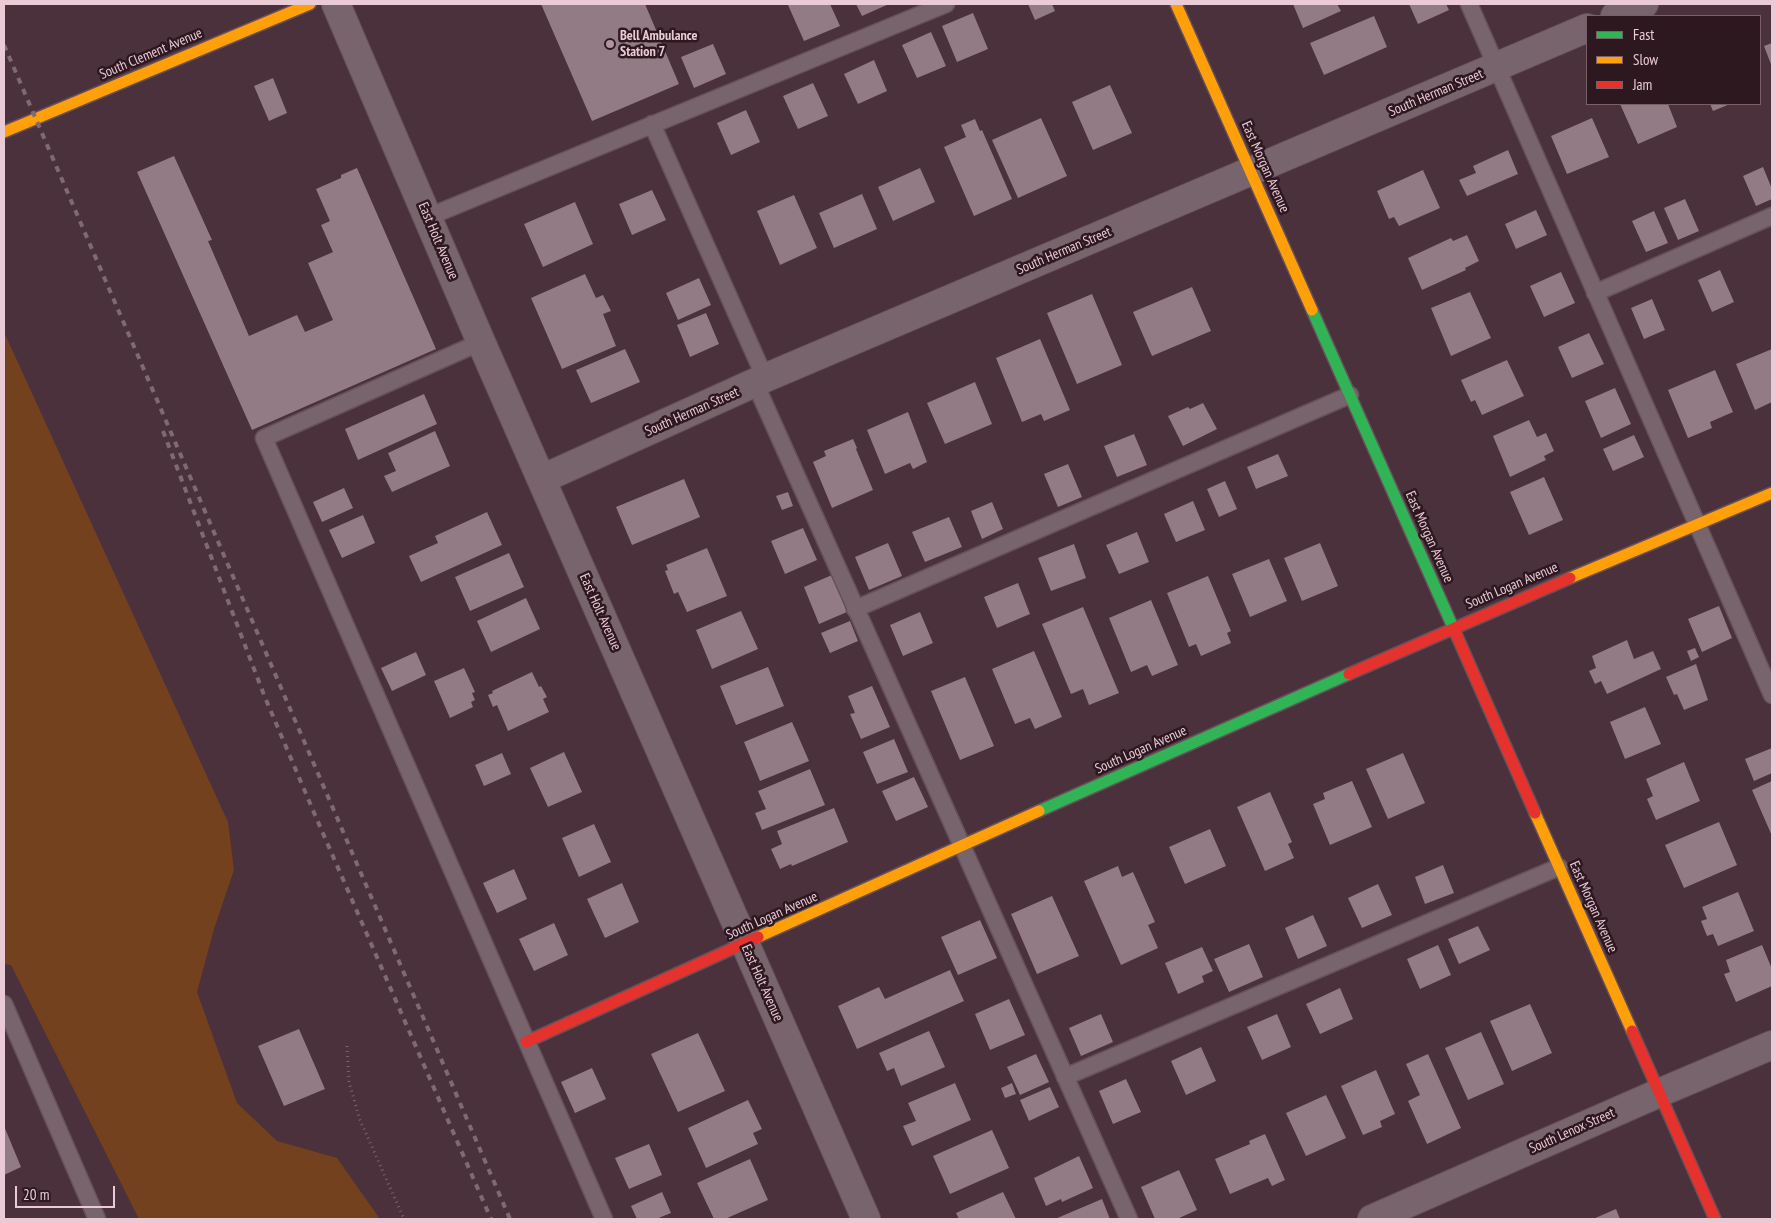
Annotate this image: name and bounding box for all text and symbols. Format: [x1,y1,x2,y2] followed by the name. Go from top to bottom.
[1586,15,1761,105] legend
[97,25,205,83] street label: South Clement Avenue
[1633,25,1654,44] text: Fast
[620,28,697,60] place label: Bell Ambulance Station 7
[604,38,616,50] marker: Bell Ambulance Station 7
[1633,50,1658,69] text: Slow
[1386,66,1486,120] street label: South Herman Street
[1633,75,1652,94] text: Jam
[1237,119,1293,215] street label: East Morgan Avenue
[414,200,462,282] street label: East Holt Avenue
[1014,224,1114,278] street label: South Herman Street
[642,384,742,440] street label: South Herman Street
[1401,489,1457,585] street label: East Morgan Avenue
[1463,559,1561,613] street label: South Logan Avenue
[576,571,624,653] street label: East Holt Avenue
[1093,722,1189,778] street label: South Logan Avenue
[1565,859,1621,955] street label: East Morgan Avenue
[724,888,820,944] street label: South Logan Avenue
[738,942,786,1024] street label: East Holt Avenue
[1527,1105,1617,1157] street label: South Lenox Street
[18,1176,118,1208] scale bar
[23,1185,49,1204] text: 20 m

